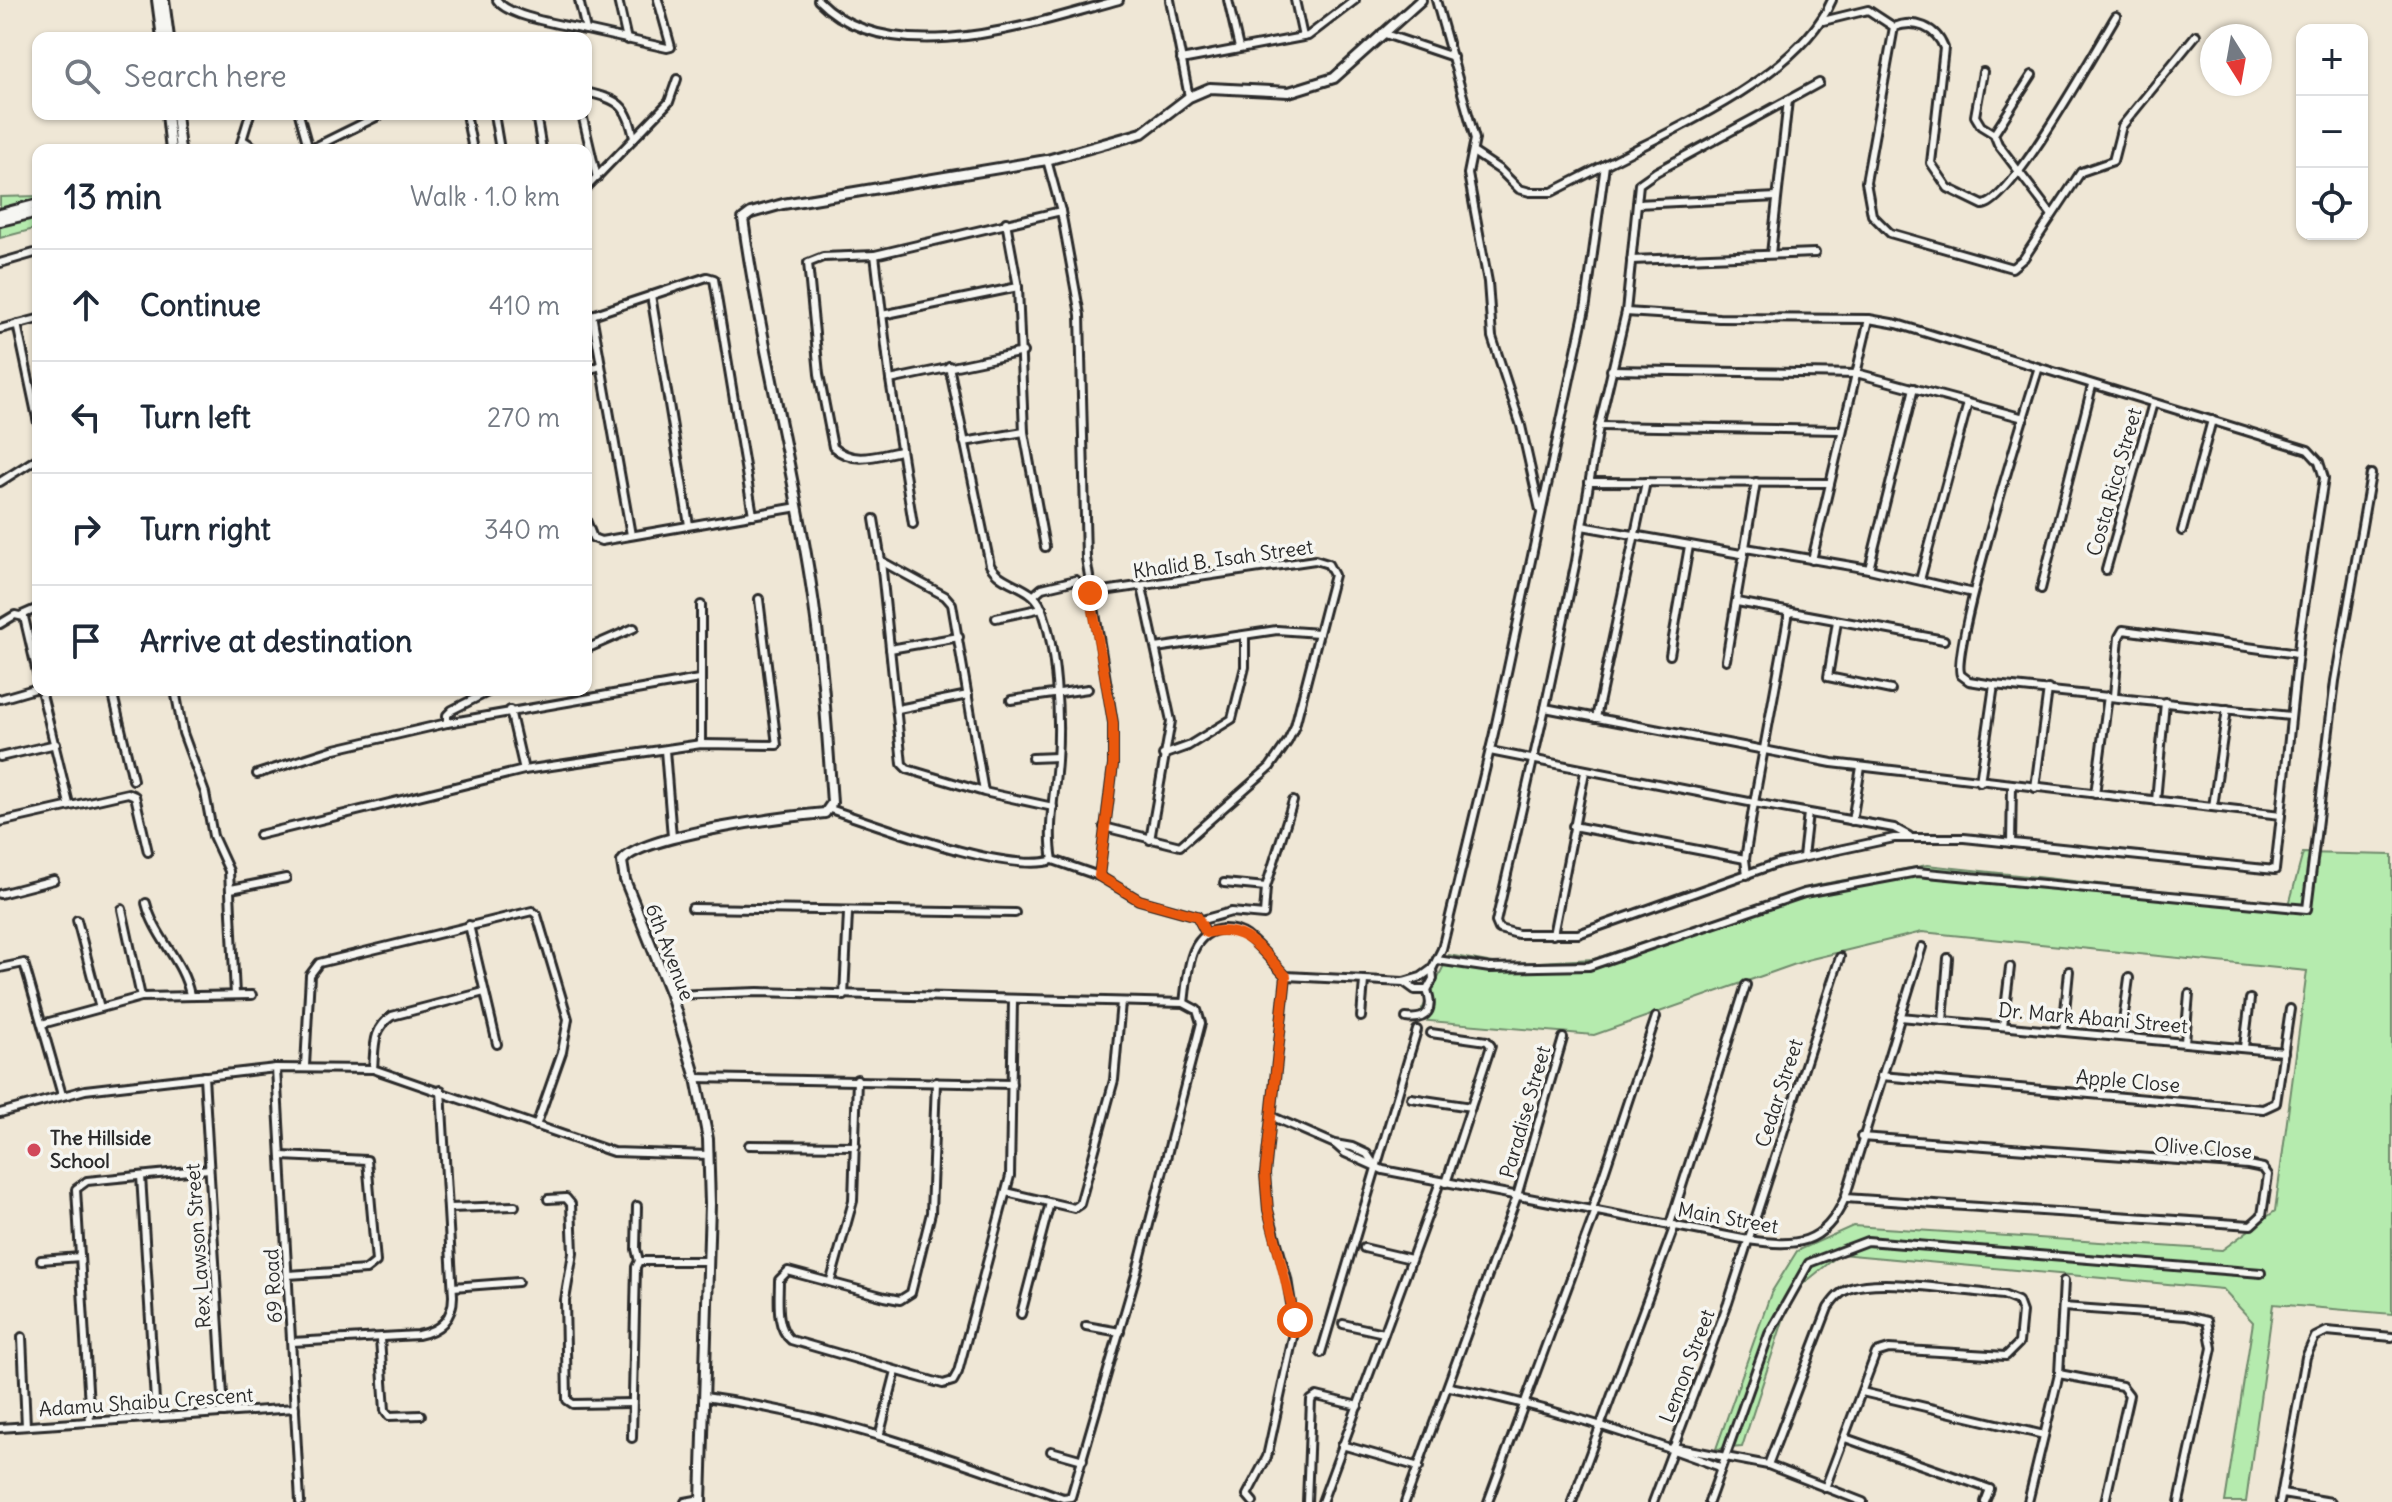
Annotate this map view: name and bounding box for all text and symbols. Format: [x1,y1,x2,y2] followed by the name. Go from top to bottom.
[2200,24,2272,96] north arrow
[2296,24,2368,240] map controls
[2296,24,2368,96] button: +
[32,32,592,120] search box
[60,54,104,98] icon: search
[124,57,287,95] text: Search here
[2296,96,2368,168] button: −
[2296,168,2368,240] button: locate
[64,175,162,218] text: 13 min
[410,180,560,213] text: Walk · 1.0 km
[64,283,108,327] icon: ahead
[140,286,261,324] text: Continue
[489,289,560,322] text: 410 m
[64,395,108,439] icon: left
[140,398,251,436] text: Turn left
[487,401,560,434] text: 270 m
[2080,405,2147,559] street label: Costa Rica Street
[64,507,108,551] icon: right
[140,510,271,548] text: Turn right
[484,513,560,546] text: 340 m
[1131,533,1315,584] street label: Khalid B. Isah Street
[1072,575,1108,611] route end
[64,619,108,663] icon: arrive
[140,622,412,660] text: Arrive at destination
[641,900,700,1004] street label: 6th Avenue
[1997,997,2189,1038] street label: Dr. Mark Abani Street
[1749,1035,1808,1150] street label: Cedar Street
[1494,1043,1555,1181] street label: Paradise Street
[2075,1063,2181,1098] street label: Apple Close
[50,1125,152,1173] place label: The Hillside School
[2153,1132,2253,1163] street label: Olive Close
[25,1141,43,1159] marker: The Hillside School
[179,1162,216,1330] street label: Rex Lawson Street
[1676,1196,1781,1239] street label: Main Street
[258,1248,287,1324] street label: 69 Road
[1277,1302,1313,1338] route start
[1653,1305,1720,1426] street label: Lemon Street
[38,1382,254,1421] street label: Adamu Shaibu Crescent

